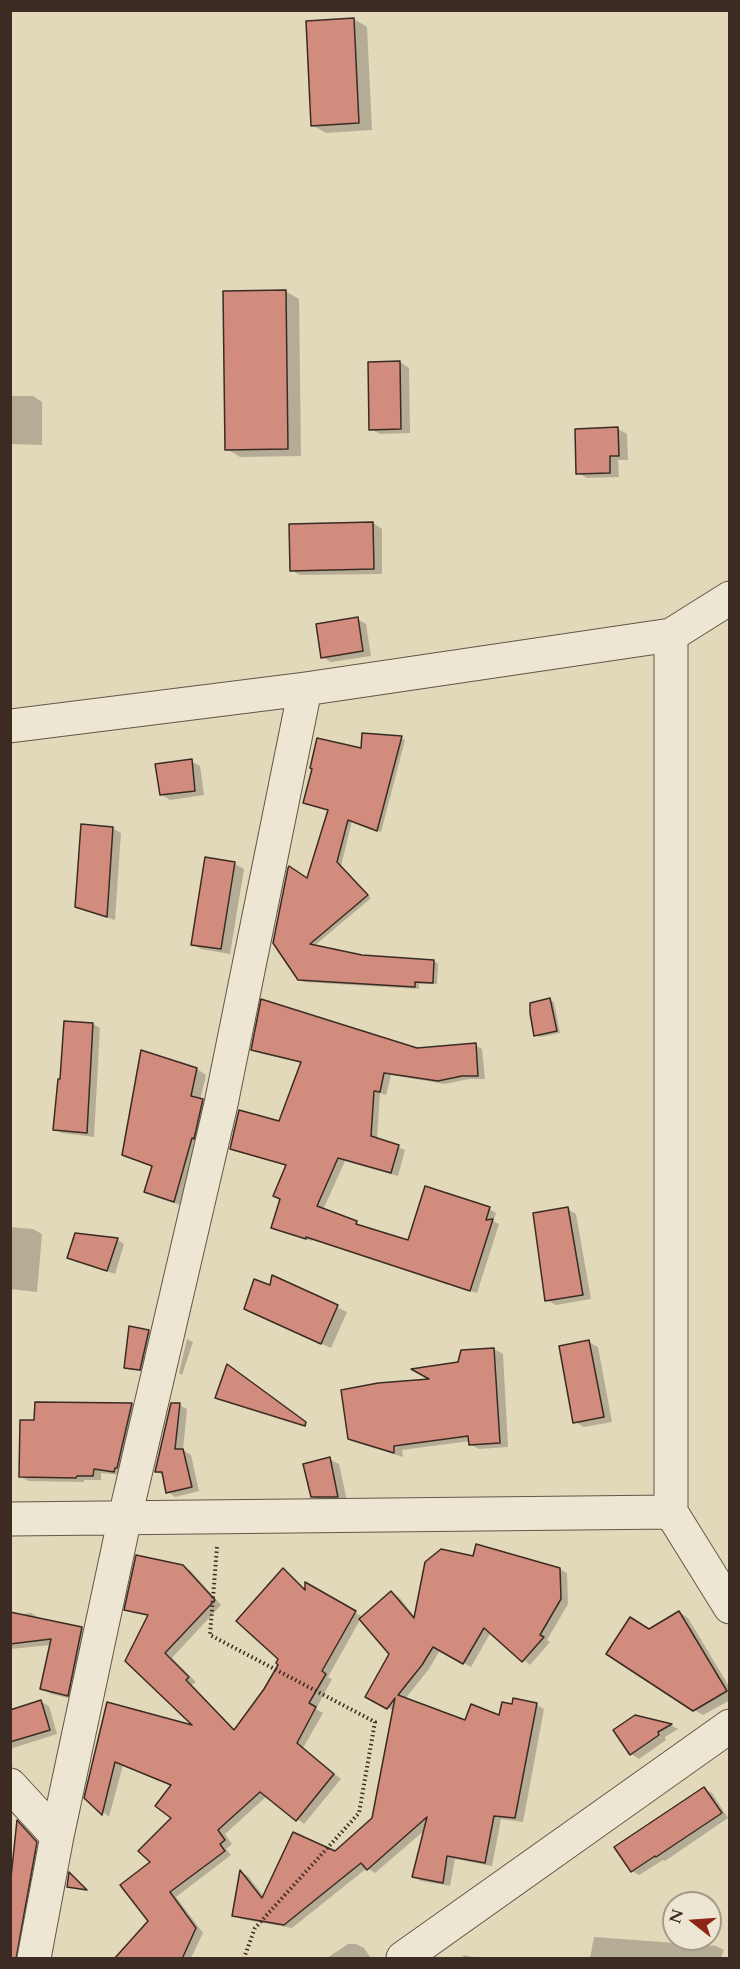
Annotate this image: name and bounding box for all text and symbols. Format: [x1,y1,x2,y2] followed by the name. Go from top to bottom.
[662,1891,722,1951] north arrow
[664,1906,689,1926] text: N

